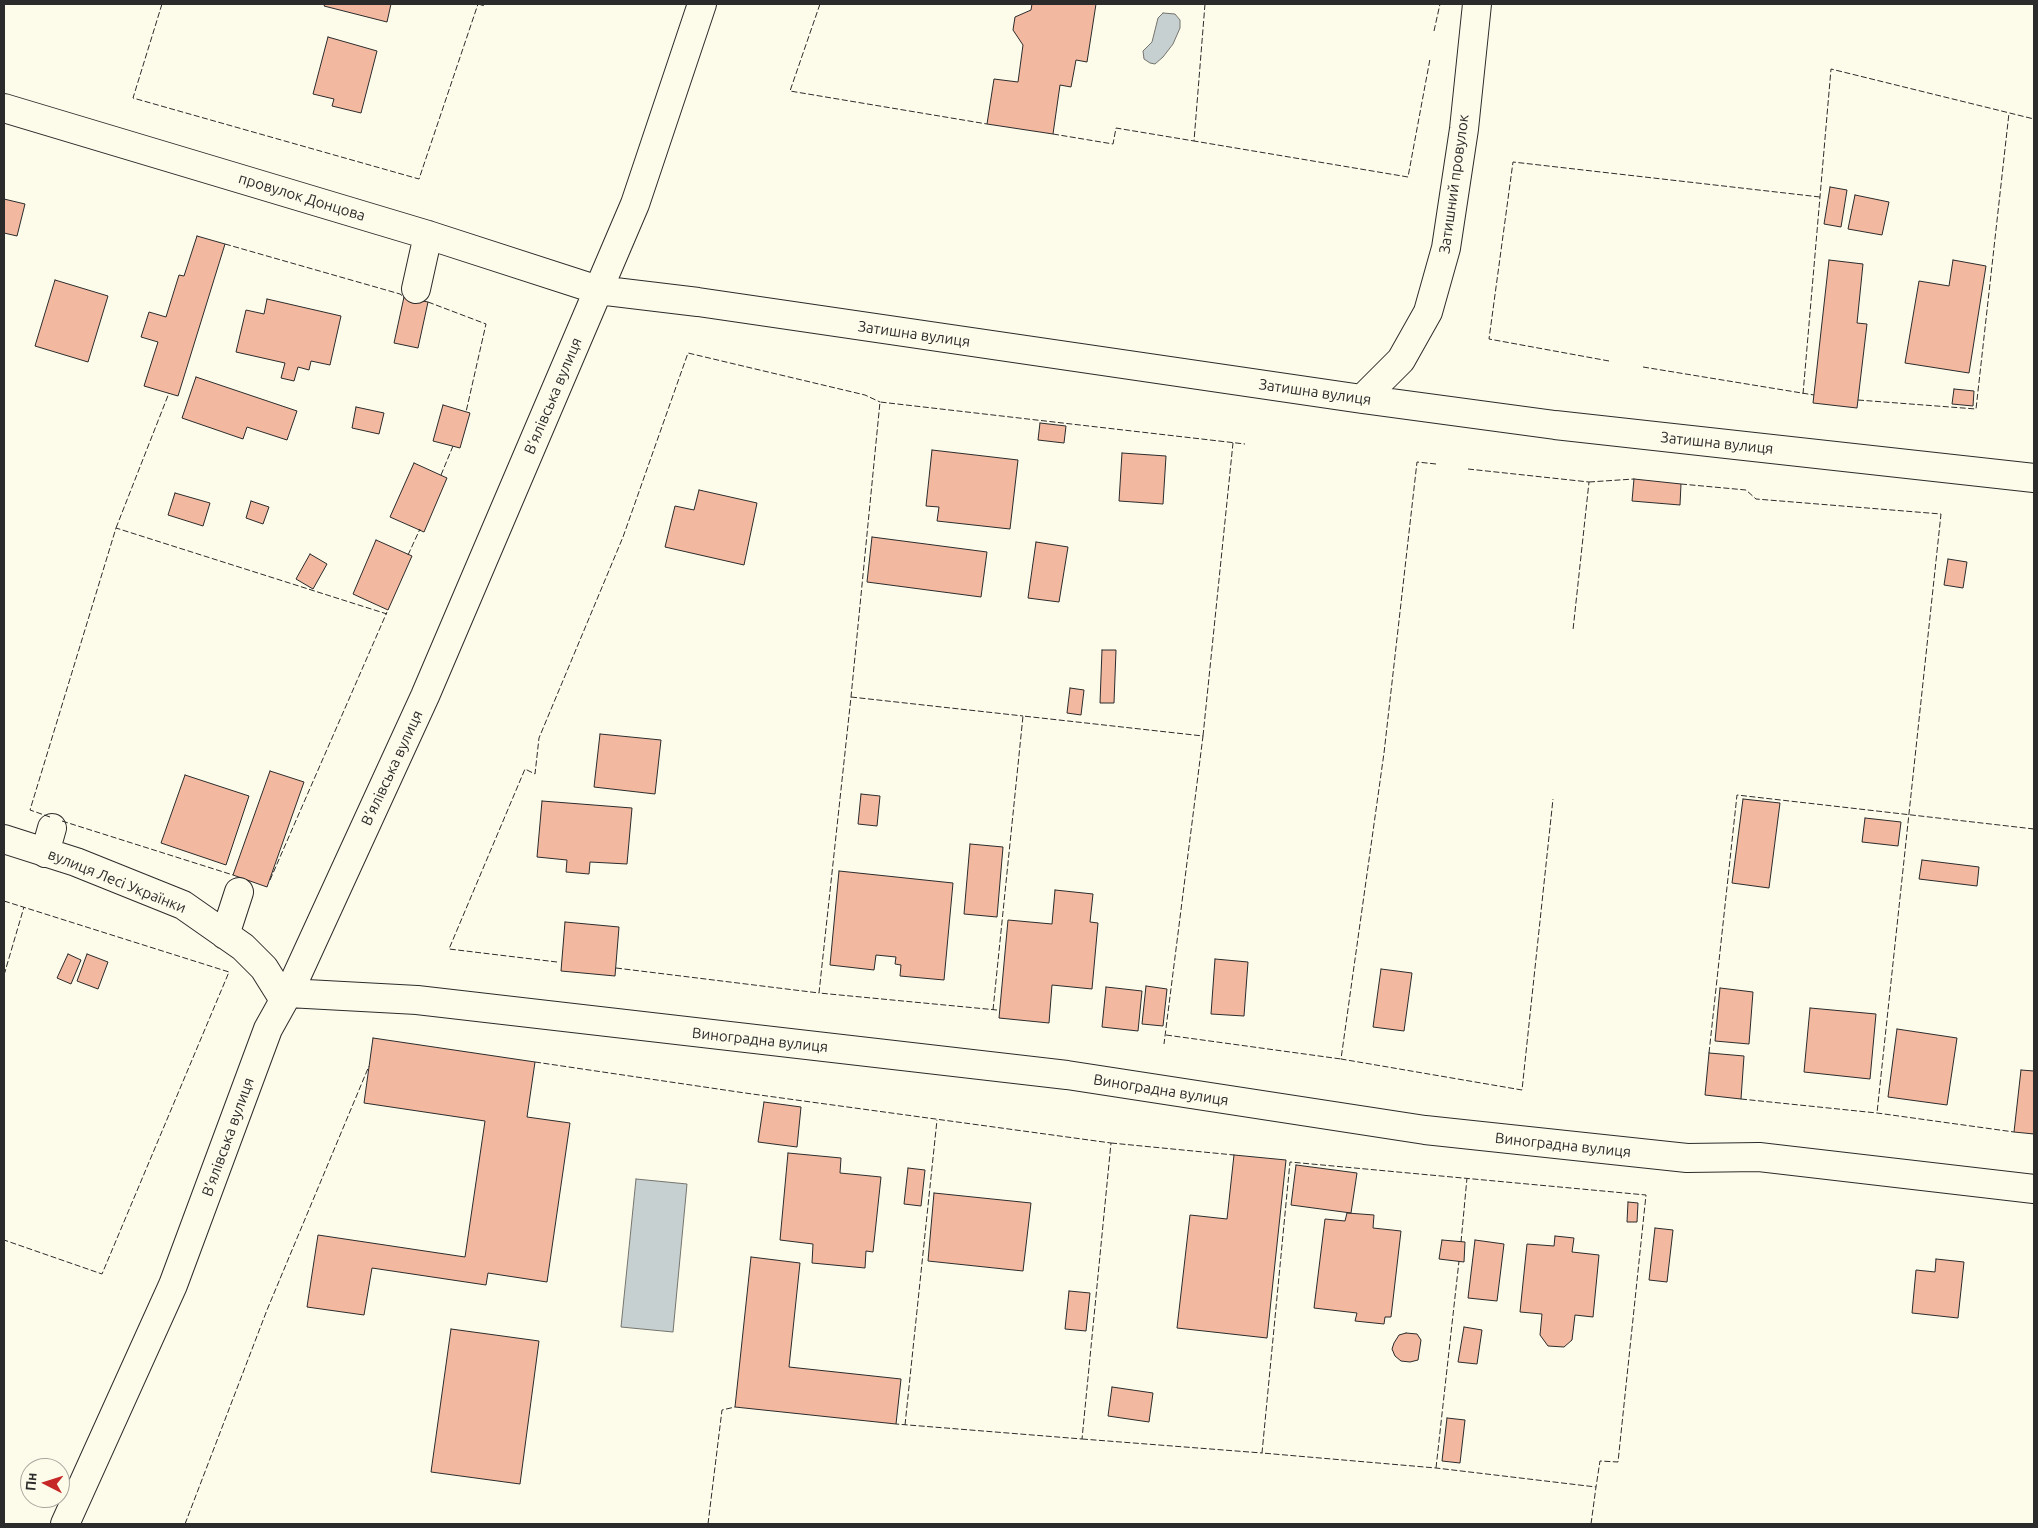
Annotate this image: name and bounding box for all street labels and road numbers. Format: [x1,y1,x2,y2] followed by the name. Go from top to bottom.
[1435,113,1473,255] street label: Затишний провулок
[236,169,368,225] street label: провулок Донцова
[857,317,971,351] street label: Затишна вулиця
[520,335,586,457] street label: В’ялівська вулиця
[1258,375,1372,409] street label: Затишна вулиця
[1660,428,1774,458] street label: Затишна вулиця
[357,708,427,828] street label: В’ялівська вулиця
[45,845,189,917] street label: вулиця Лесі Українки
[691,1024,829,1056] street label: Виноградна вулиця
[1092,1070,1230,1110] street label: Виноградна вулиця
[198,1075,258,1199] street label: В’ялівська вулиця
[1494,1129,1632,1161] street label: Виноградна вулиця

